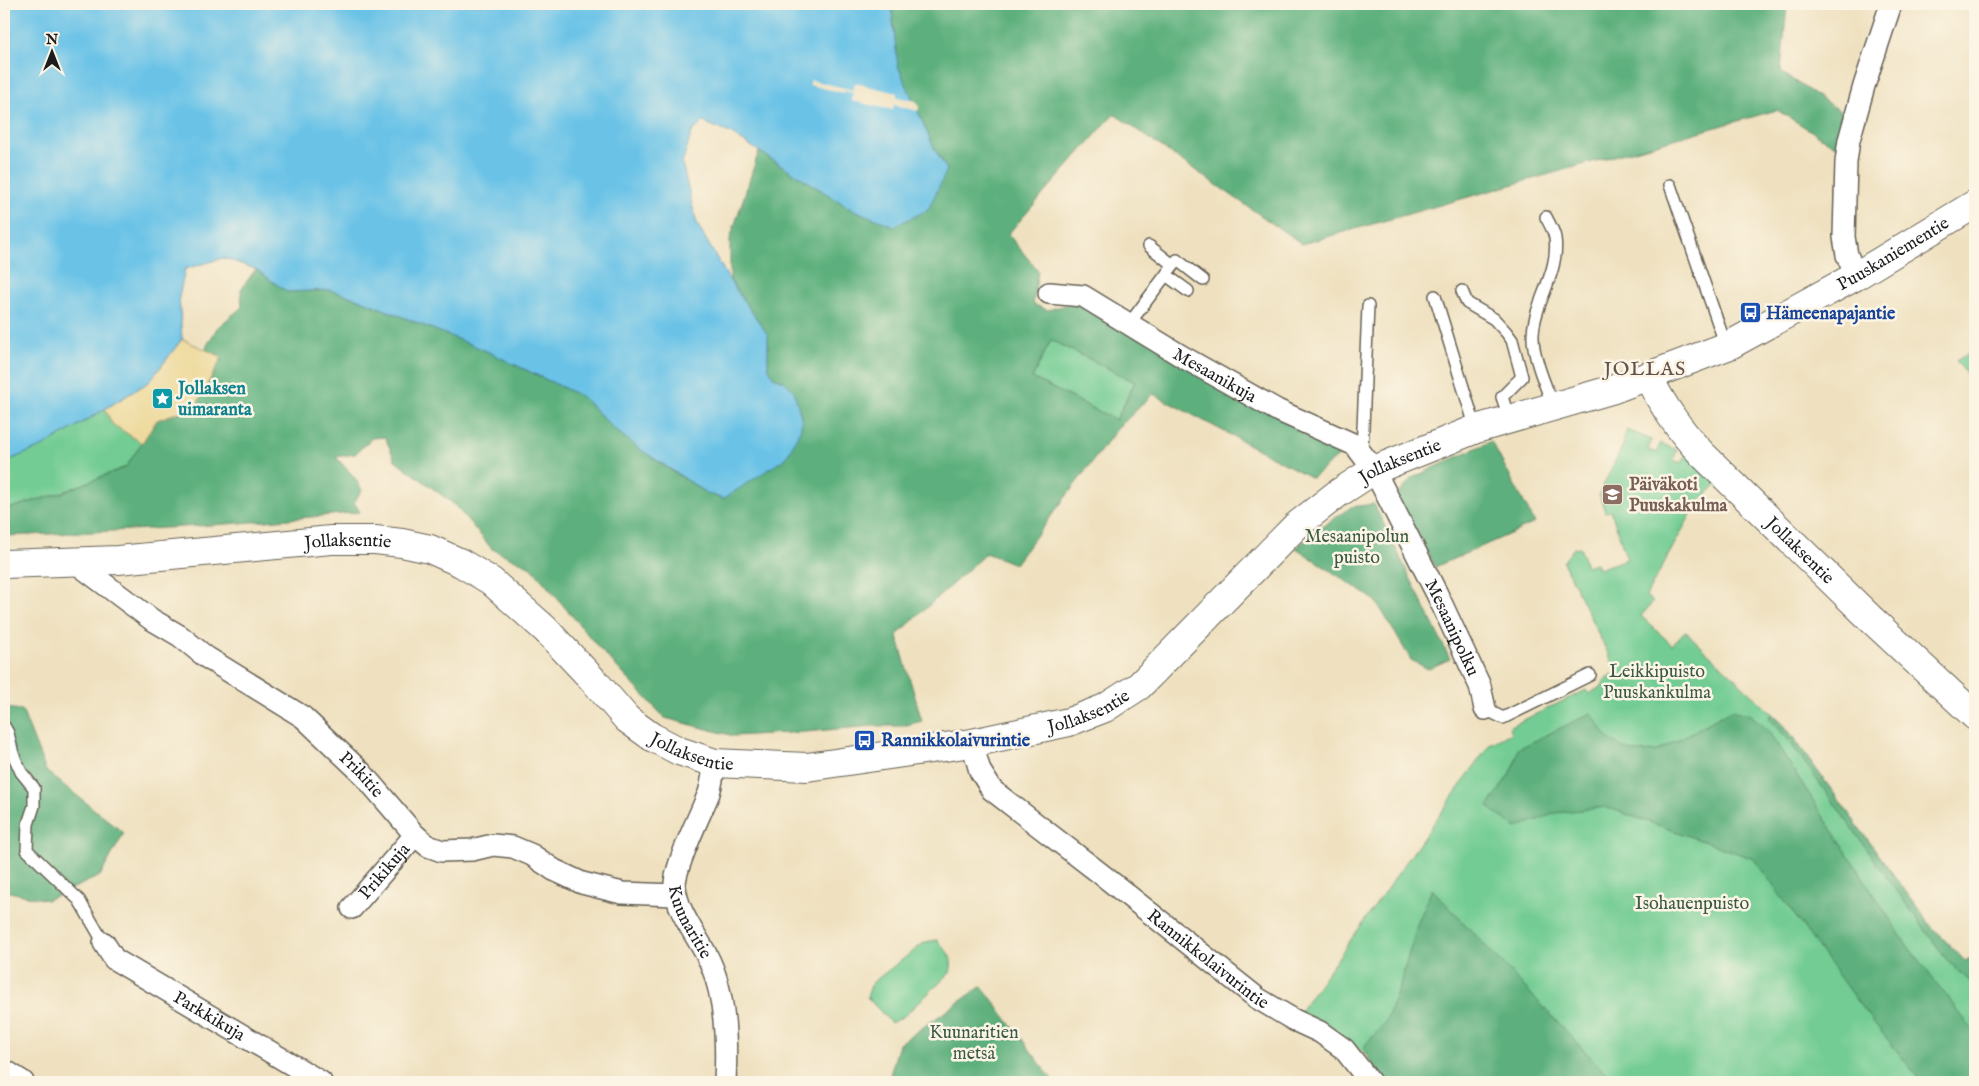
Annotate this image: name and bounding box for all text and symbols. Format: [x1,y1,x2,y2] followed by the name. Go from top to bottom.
[28,28,78,78] north arrow
[45,31,58,49] text: N
[1834,212,1954,297] street label: Puuskaniementie
[1738,301,1762,325] bus stop icon: Hämeenapajantie
[1766,303,1896,326] place label: Hämeenapajantie
[1168,344,1260,409] street label: Mesaanikuja
[1602,357,1686,382] district label: JOLLAS
[176,378,253,422] place label: Jollaksen uimaranta
[150,386,174,410] place icon: Jollaksen uimaranta
[1353,434,1445,491] street label: Jollaksentie
[1629,474,1729,518] place label: Päiväkoti Puuskakulma
[1601,482,1625,506] school or university icon: Päiväkoti Puuskakulma
[1759,511,1839,590] street label: Jollaksentie
[1305,526,1410,570] park label: Mesaanipolun puisto
[302,530,393,556] street label: Jollaksentie
[1418,576,1484,680] street label: Mesaanipolku
[1603,661,1711,705] park label: Leikkipuisto Puuskankulma
[1044,685,1135,740] street label: Jollaksentie
[644,727,734,777] street label: Jollaksentie
[853,728,877,752] bus stop icon: Rannikkolaivurintie
[881,730,1031,753] place label: Rannikkolaivurintie
[333,747,388,803] street label: Prikitie
[354,839,416,905] street label: Prikikuja
[662,884,716,963] street label: Kuunaritie
[1635,893,1749,916] park label: Isohauenpuisto
[1142,905,1272,1015] street label: Rannikkolaivurintie
[169,987,249,1047] street label: Parkkikuja
[929,1022,1019,1066] park label: Kuunaritien metsä

